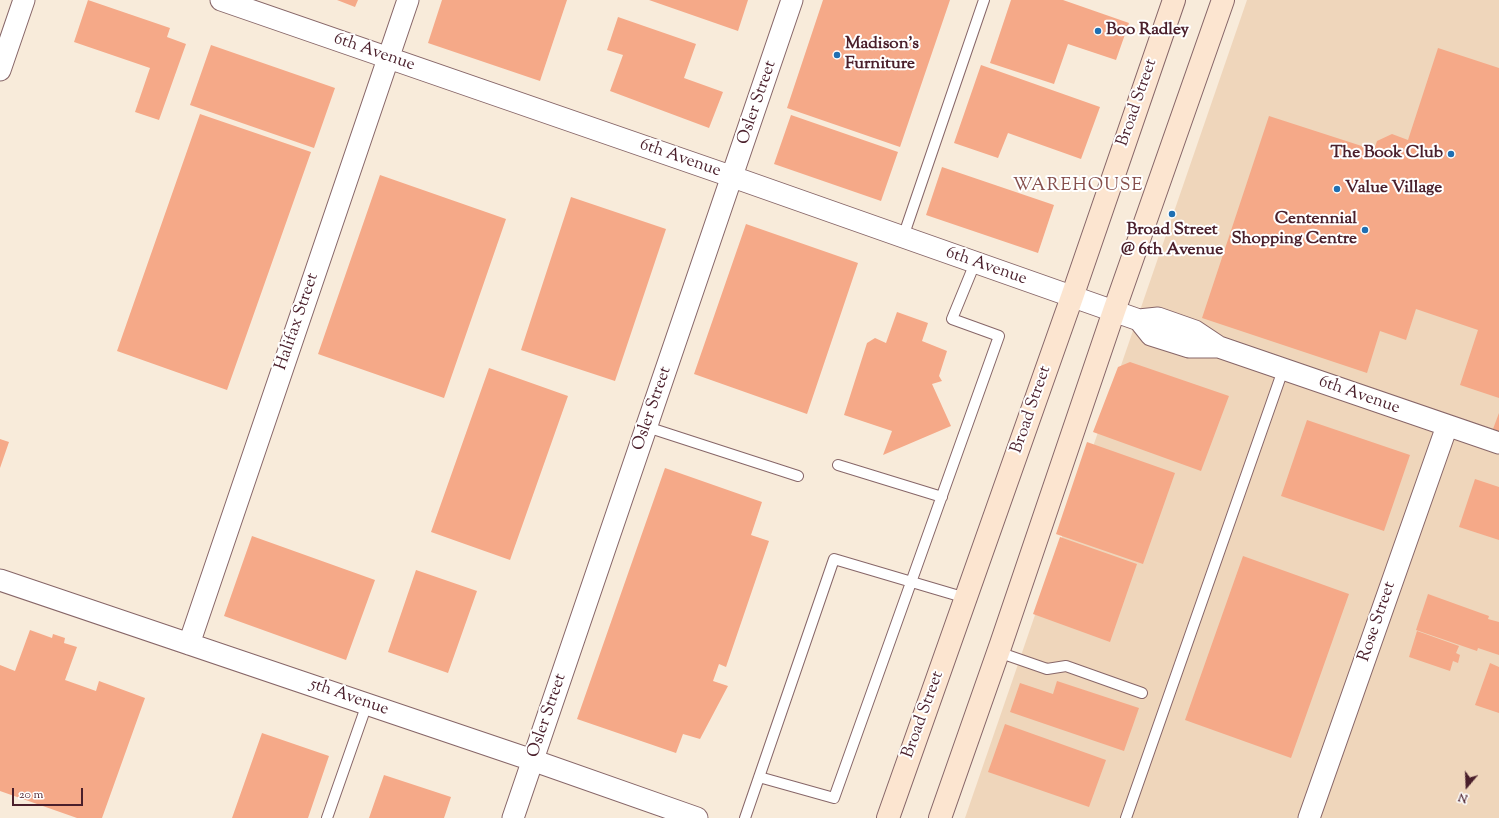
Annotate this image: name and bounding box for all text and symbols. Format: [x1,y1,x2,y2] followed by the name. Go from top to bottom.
[1106,21,1189,41] place label: Boo Radley
[1093,26,1103,36] marker: Boo Radley
[331,30,417,76] street label: 6th Avenue
[845,35,919,75] place label: Madison's Furniture
[832,50,842,60] marker: Madison's Furniture
[1114,57,1162,149] street label: Broad Street
[734,58,782,148] street label: Osler Street
[637,136,723,182] street label: 6th Avenue
[1330,144,1443,164] place label: The Book Club
[1446,149,1456,159] marker: The Book Club
[1013,176,1143,198] district label: WAREHOUSE
[1345,179,1442,199] place label: Value Village
[1332,184,1342,194] marker: Value Village
[1167,209,1177,219] marker: Broad Street @ 6th Avenue
[1231,210,1357,250] place label: Centennial Shopping Centre
[1121,221,1223,261] place label: Broad Street @ 6th Avenue
[1360,225,1370,235] marker: Centennial Shopping Centre
[943,244,1029,290] street label: 6th Avenue
[272,271,324,373] street label: Halifax Street
[629,364,677,454] street label: Osler Street
[1008,364,1056,456] street label: Broad Street
[1316,373,1402,419] street label: 6th Avenue
[1355,579,1401,665] street label: Rose Street
[899,669,949,761] street label: Broad Street
[524,671,572,761] street label: Osler Street
[307,675,391,721] street label: 5th Avenue
[1447,766,1487,806] north arrow
[14,780,85,806] scale bar
[19,786,43,804] text: 20 m
[1456,788,1470,806] text: N

